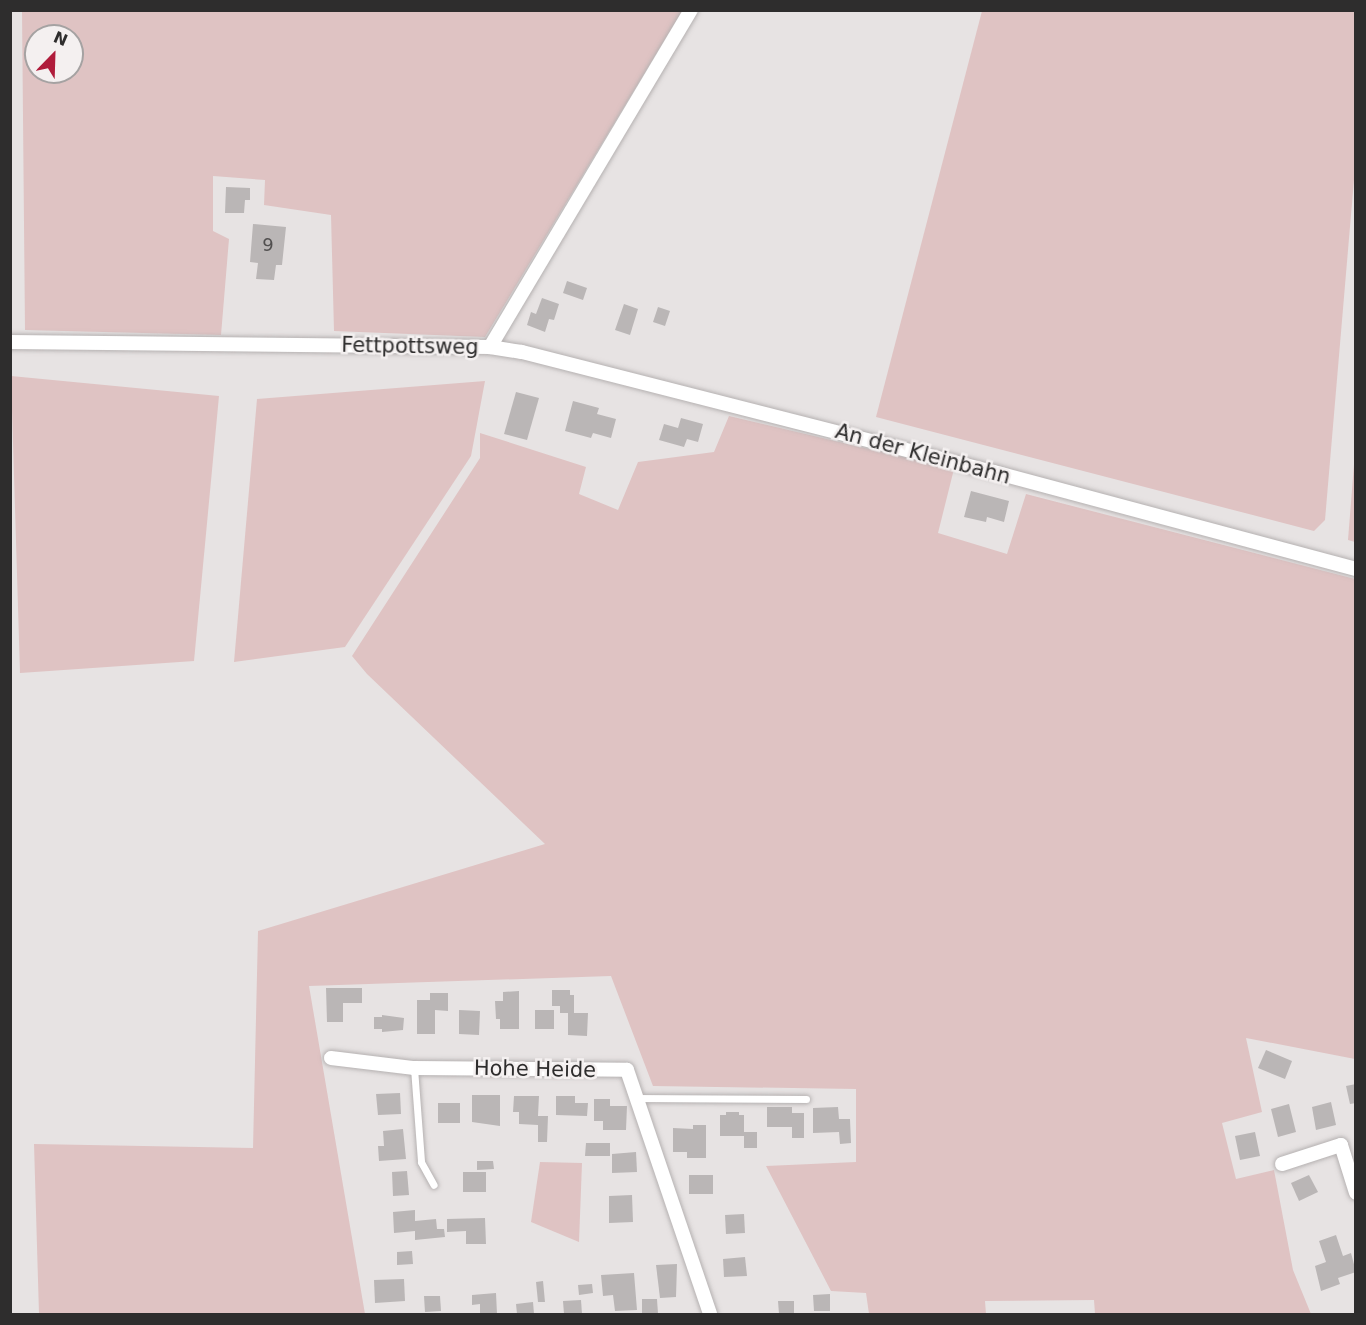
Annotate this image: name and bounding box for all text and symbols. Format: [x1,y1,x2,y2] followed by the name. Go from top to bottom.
[24,24,84,84] north arrow
[51,27,70,50] text: N
[262,234,274,256] house number: 9
[341,332,479,360] street label: Fettpottsweg
[833,418,1013,490] street label: An der Kleinbahn
[474,1055,596,1083] street label: Hohe Heide

